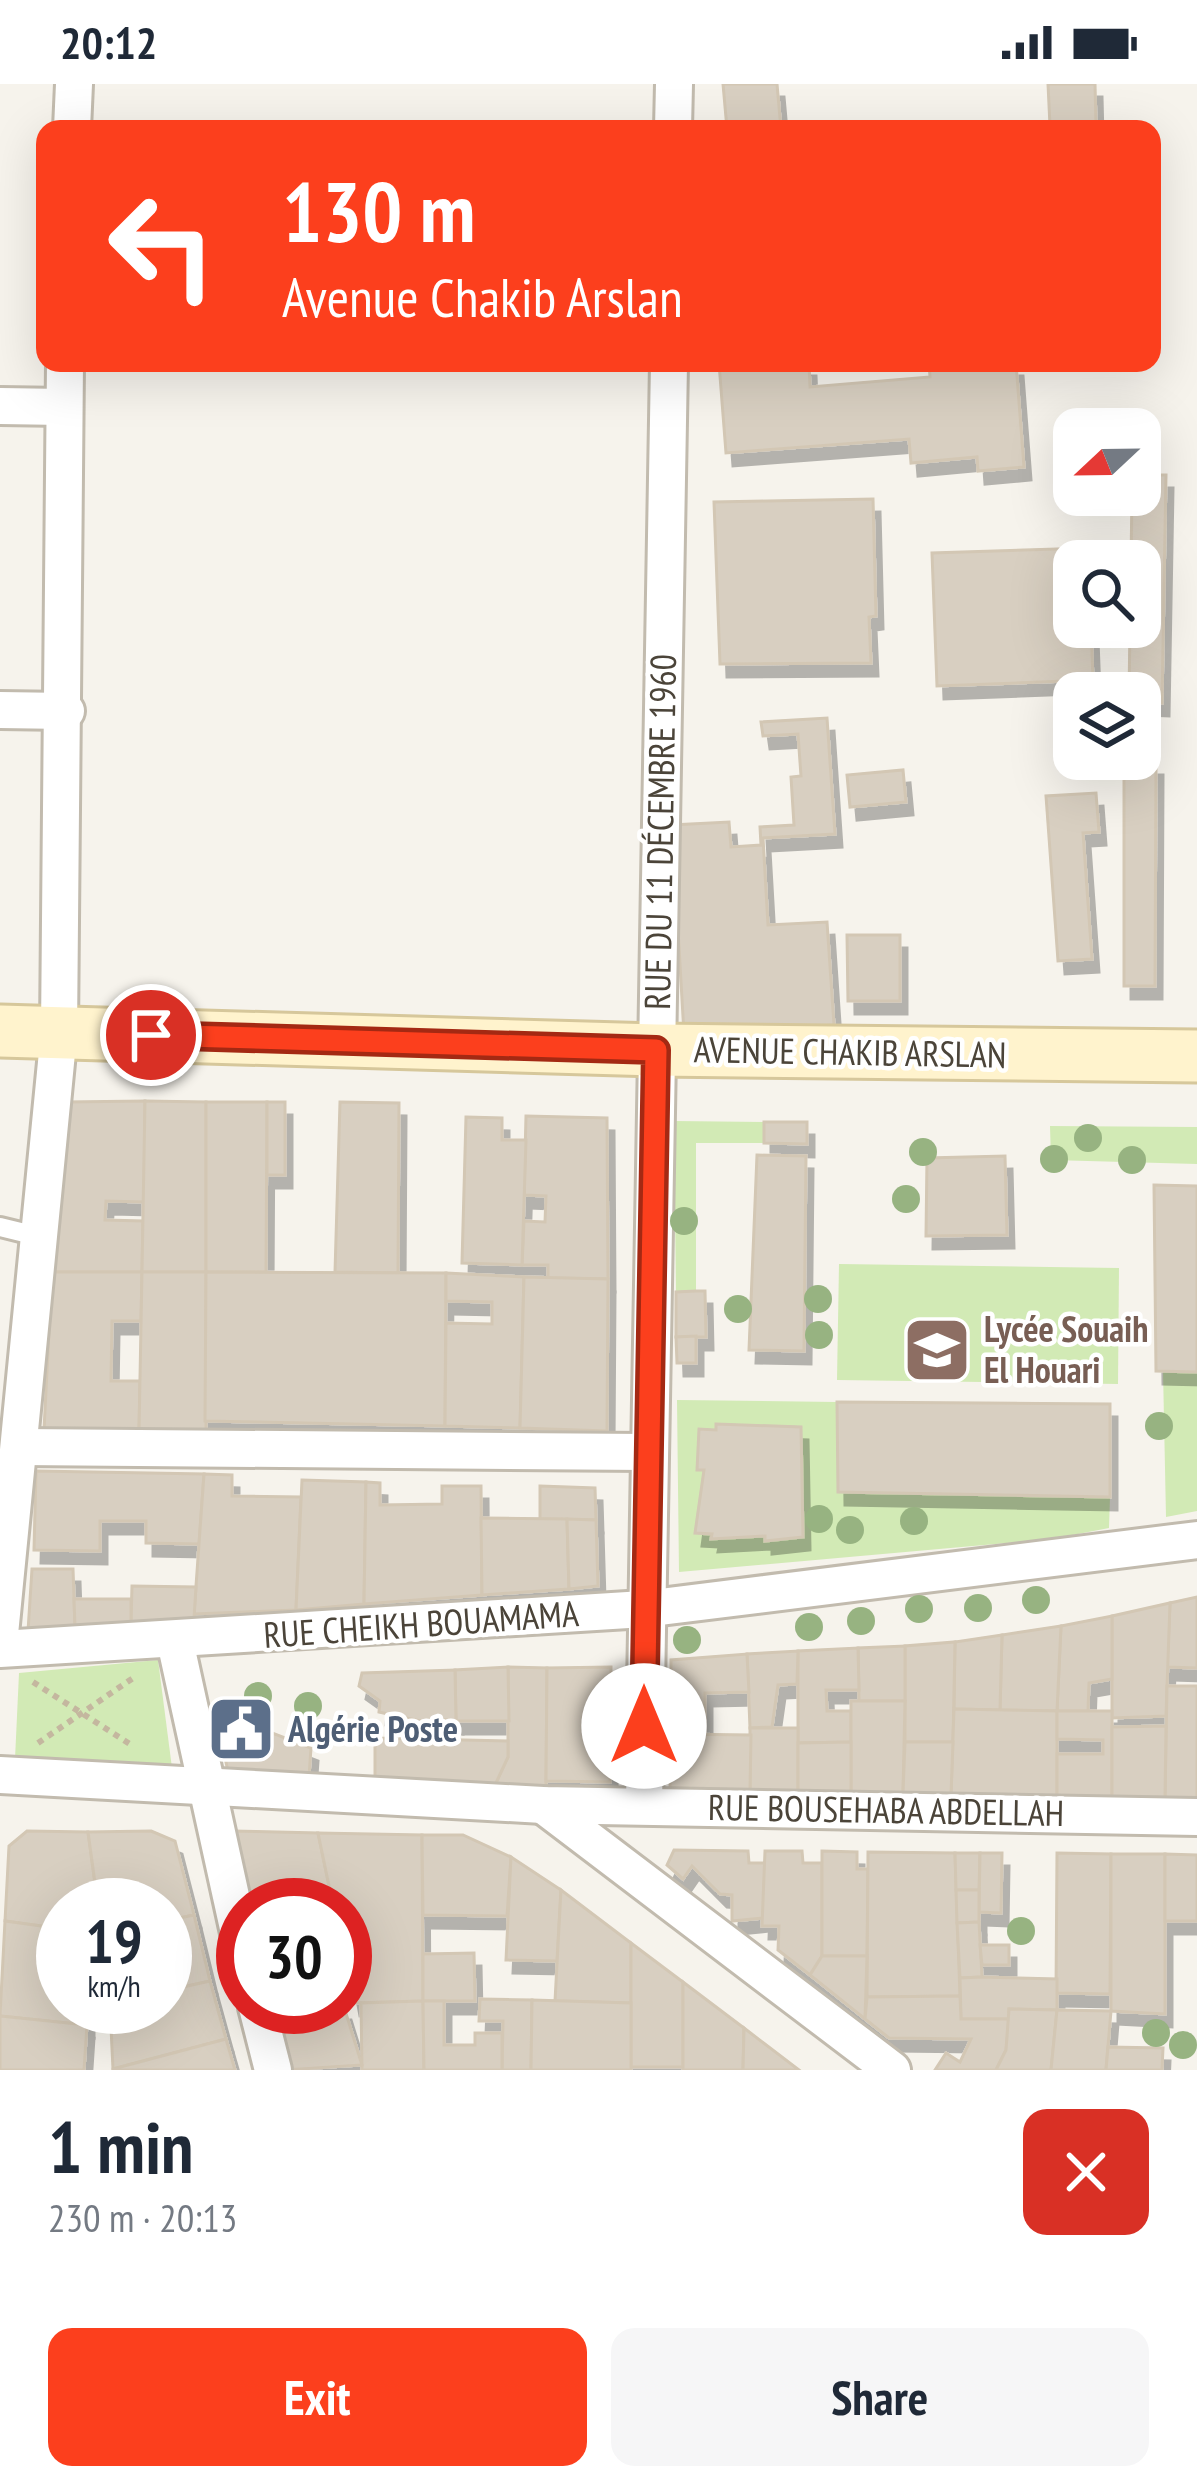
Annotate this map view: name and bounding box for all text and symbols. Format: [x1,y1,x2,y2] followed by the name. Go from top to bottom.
[60,13,157,71] text: 20:12
[282,156,475,265] text: 130 m
[84,168,240,324] icon: left
[282,262,683,332] text: Avenue Chakib Arslan
[1053,408,1161,516] north arrow
[1053,408,1161,780] map controls
[1053,540,1161,648] button: search
[633,654,686,1010] street label: RUE DU 11 DÉCEMBRE 1960
[1053,672,1161,780] button: layers
[100,984,202,1086] pin
[118,1002,184,1068] icon: arrive
[693,1025,1007,1078] street label: AVENUE CHAKIB ARSLAN
[984,1305,1148,1393] place label: Lycée Souaih El Houari
[902,1315,972,1385] school or university icon: Lycée Souaih El Houari
[262,1589,580,1658] street label: RUE CHEIKH BOUAMAMA
[581,1663,707,1789] position arrow
[206,1694,276,1764] public building icon: Algérie Poste
[287,1705,458,1752] place label: Algérie Poste
[708,1783,1064,1836] street label: RUE BOUSEHABA ABDELLAH
[216,1878,372,2034] speed limit sign: 30
[85,1902,143,1980] text: 19
[87,1966,141,2005] text: km/h
[48,2100,193,2193] text: 1 min
[1023,2109,1149,2235] button: close
[48,2192,237,2243] text: 230 m · 20:13
[48,2328,587,2466] button: Exit
[611,2328,1149,2466] button: Share

